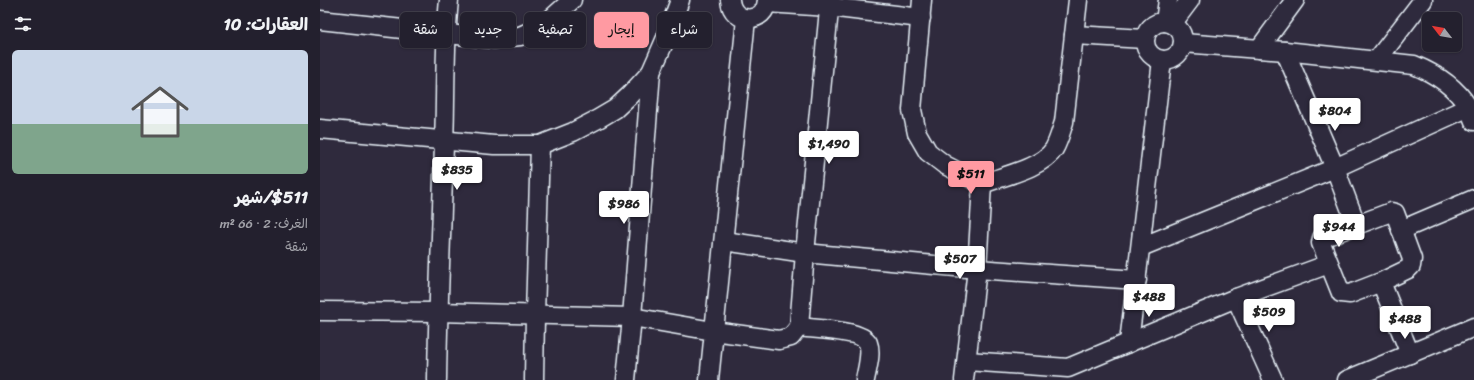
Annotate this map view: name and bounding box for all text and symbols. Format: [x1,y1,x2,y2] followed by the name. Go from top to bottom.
[223,9,308,39] text: العقارات: 10
[400,12,452,48] chip: شقة
[460,12,516,48] chip: جديد
[524,12,586,48] chip: تصفية
[594,12,649,48] chip: إيجار
[657,12,712,48] chip: شراء
[1422,12,1462,52] north arrow
[1422,12,1462,52] map controls
[12,13,34,35] icon: filters
[124,76,196,148] icon: home
[1311,98,1359,132] pin: $804
[1319,99,1351,122] text: $804
[796,131,862,165] pin: $1,490
[808,132,850,155] text: $1,490
[433,157,481,191] pin: $835
[441,158,473,181] text: $835
[947,161,995,195] pin: $511
[957,162,985,185] text: $511
[235,182,308,212] text: $511/شهر
[600,191,648,225] pin: $986
[608,192,640,215] text: $986
[220,212,308,235] text: الغرف: 2 · 66 m²
[1315,214,1363,248] pin: $944
[1323,215,1355,238] text: $944
[285,235,308,258] text: شقة
[936,246,984,280] pin: $507
[944,247,976,270] text: $507
[1125,284,1173,318] pin: $488
[1133,285,1165,308] text: $488
[1245,299,1293,333] pin: $509
[1253,300,1285,323] text: $509
[1381,306,1429,340] pin: $488
[1389,307,1421,330] text: $488

